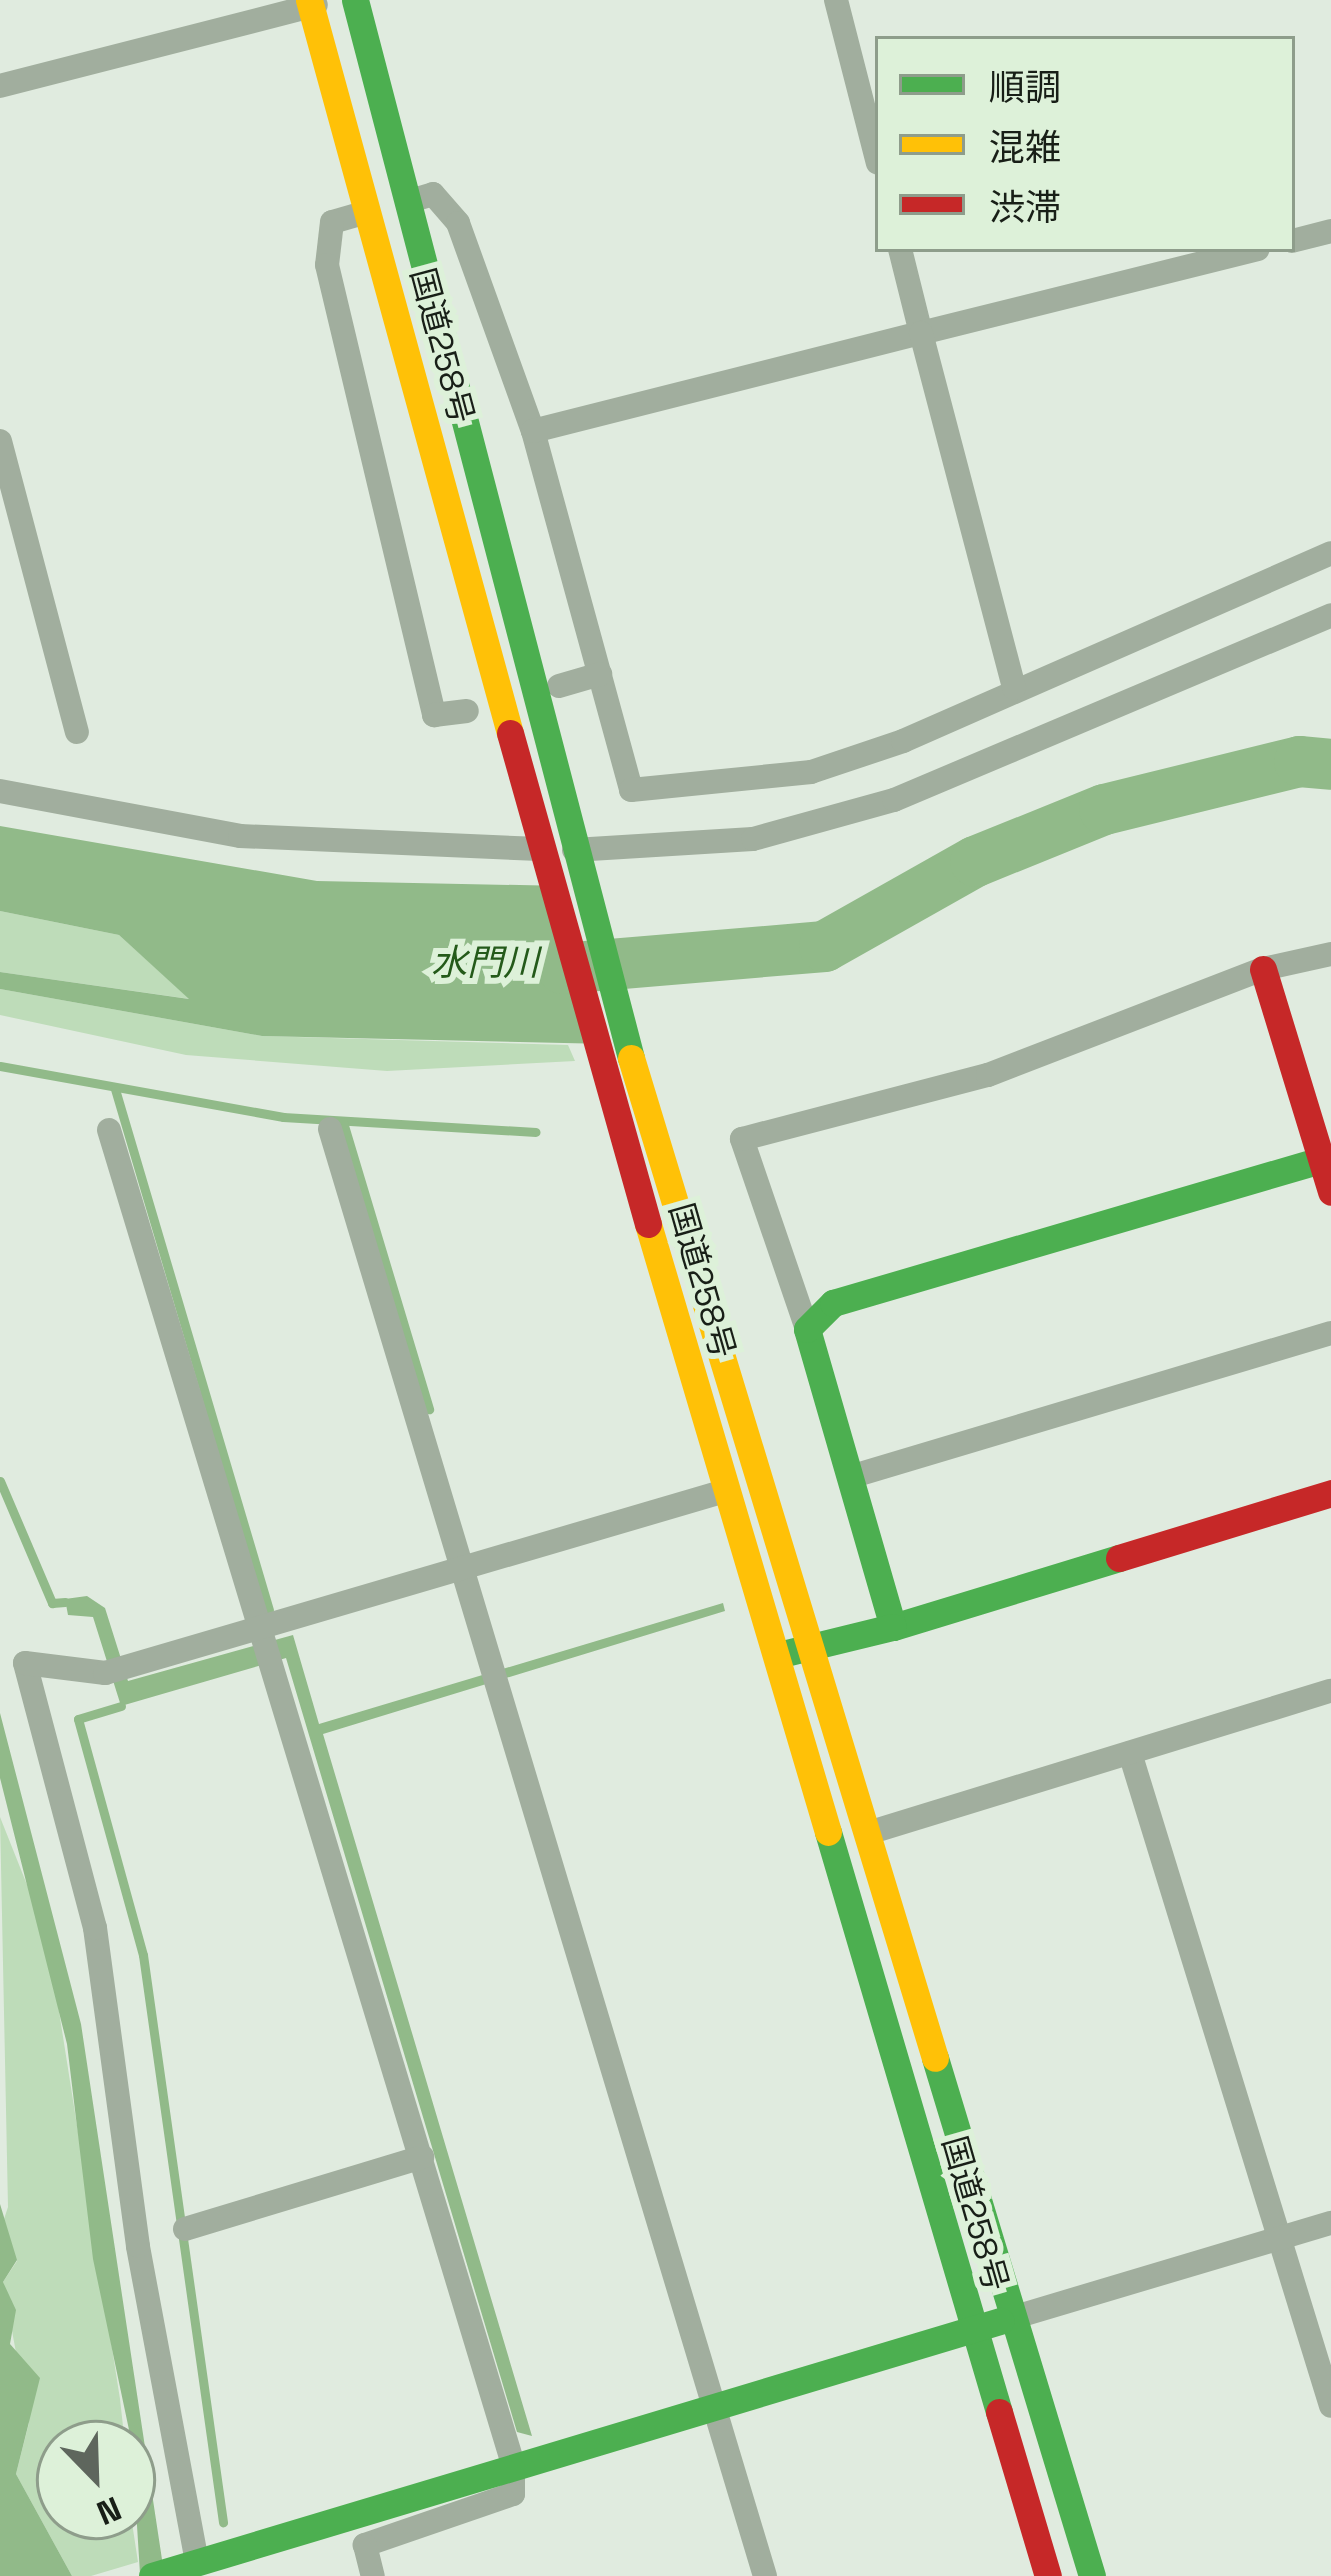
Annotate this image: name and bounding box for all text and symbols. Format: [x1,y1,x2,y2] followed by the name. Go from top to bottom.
[875,36,1295,252] legend
[989,65,1061,111] text: 順調
[989,125,1061,171] text: 混雑
[989,185,1061,231] text: 渋滞
[401,264,481,428] street label: 国道258号
[431,942,539,986] water label: 水門川
[660,1199,742,1363] street label: 国道258号
[933,2132,1015,2296] street label: 国道258号
[36,2420,156,2540] north arrow
[91,2487,127,2534] text: N

